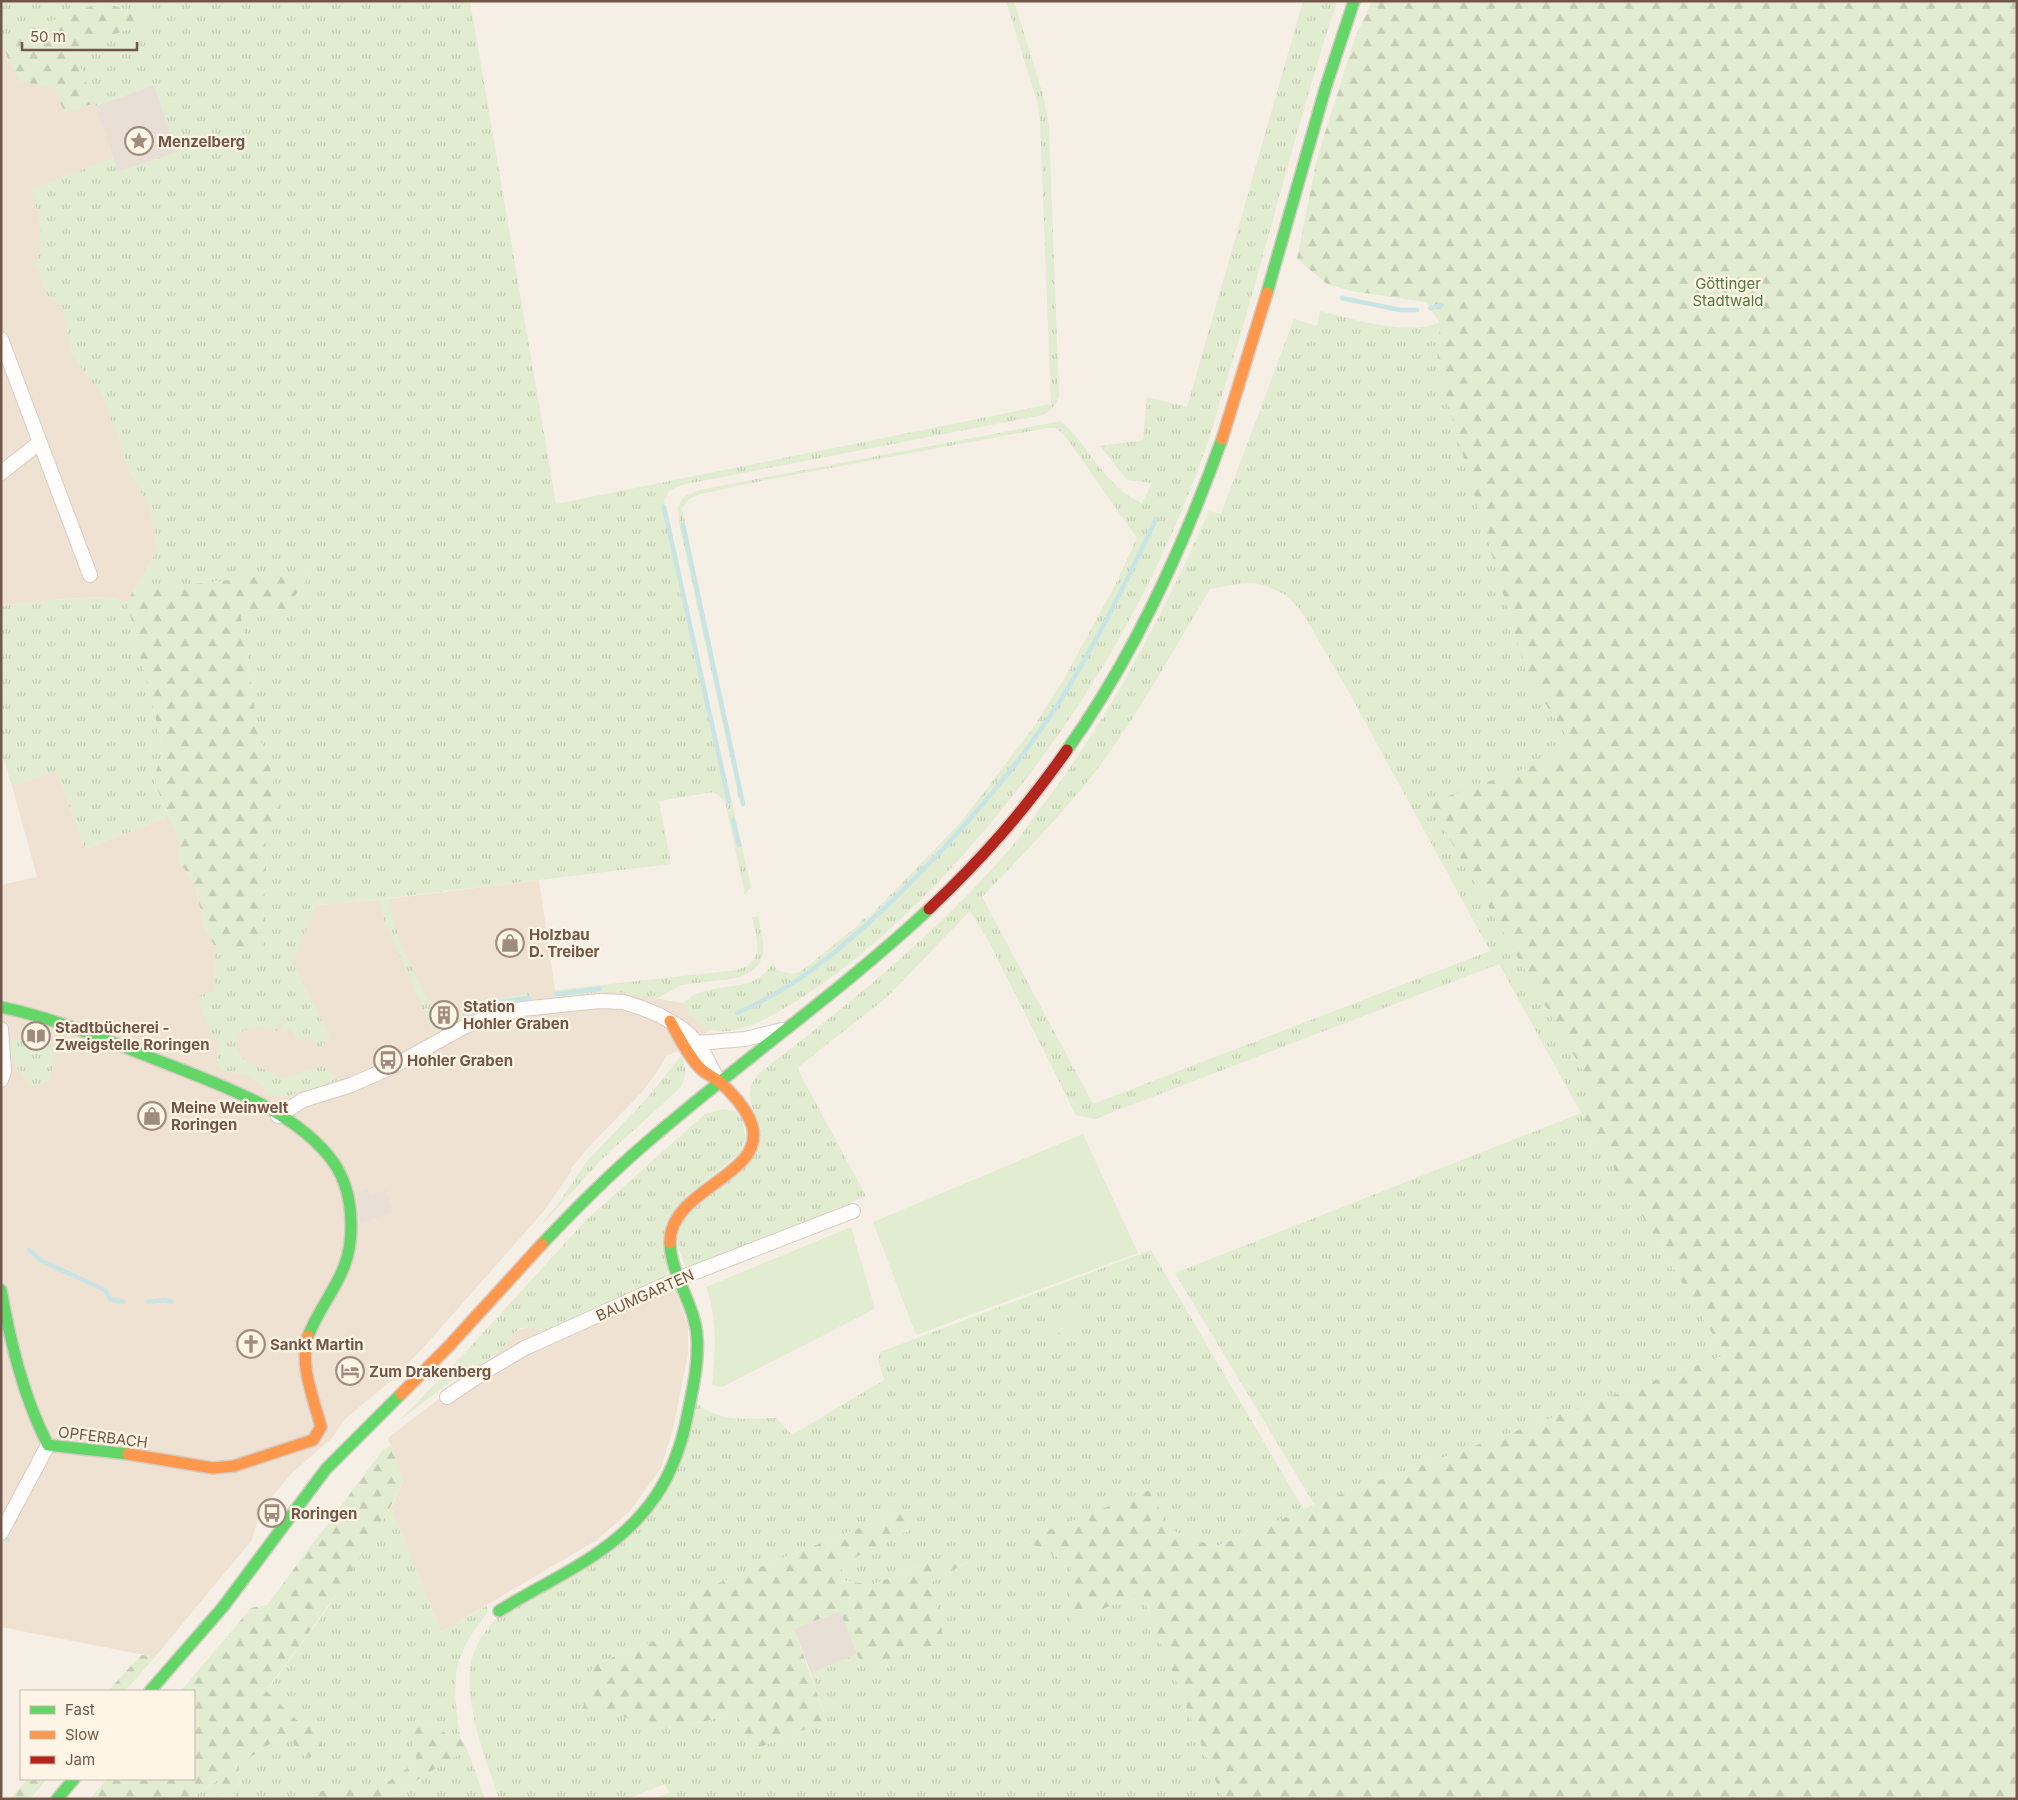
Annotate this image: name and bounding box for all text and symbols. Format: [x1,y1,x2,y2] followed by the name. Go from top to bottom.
[22,20,138,52] scale bar
[30,27,66,46] text: 50 m
[124,126,154,156] place icon: Menzelberg
[158,132,245,151] place label: Menzelberg
[1692,274,1764,310] park label: Göttinger Stadtwald
[529,925,600,961] place label: Holzbau D. Treiber
[495,928,525,958] shop icon: Holzbau D. Treiber
[463,997,569,1033] place label: Station Hohler Graben
[429,1000,459,1030] building icon: Station Hohler Graben
[55,1018,210,1054] place label: Stadtbücherei - Zweigstelle Roringen
[21,1021,51,1051] library icon: Stadtbücherei - Zweigstelle Roringen
[373,1045,403,1075] bus stop icon: Hohler Graben
[407,1051,513,1070] place label: Hohler Graben
[171,1098,289,1134] place label: Meine Weinwelt Roringen
[137,1101,167,1131] shop icon: Meine Weinwelt Roringen
[593,1265,697,1325] street label: BAUMGARTEN
[236,1329,266,1359] church icon: Sankt Martin
[270,1335,364,1354] place label: Sankt Martin
[335,1356,365,1386] hotel icon: Zum Drakenberg
[369,1362,491,1381] place label: Zum Drakenberg
[57,1422,149,1452] street label: OPFERBACH
[257,1498,287,1528] bus stop icon: Roringen
[291,1504,357,1523] place label: Roringen
[20,1690,195,1780] legend
[65,1700,95,1719] text: Fast
[65,1725,99,1744] text: Slow
[65,1750,95,1769] text: Jam

